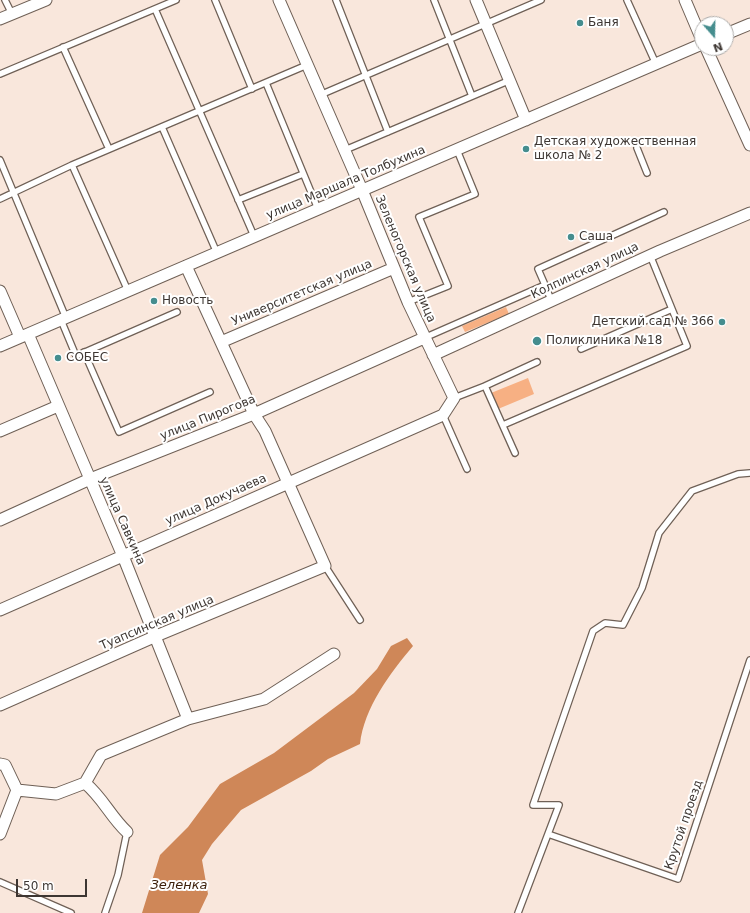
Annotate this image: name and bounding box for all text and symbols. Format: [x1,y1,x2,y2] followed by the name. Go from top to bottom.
[588,16,619,30] place label: Баня
[694,16,734,56] north arrow
[575,18,585,28] marker: Баня
[711,39,724,54] text: N
[534,135,696,163] place label: Детская художественная школа № 2
[264,143,428,223] street label: улица Маршала Толбухина
[521,144,531,154] marker: Детская художественная школа № 2
[372,193,438,325] street label: Зеленогорская улица
[579,230,613,244] place label: Саша
[566,232,576,242] marker: Саша
[529,240,641,302] street label: Колпинская улица
[230,257,374,329] street label: Университетская улица
[162,294,213,308] place label: Новость
[149,296,159,306] marker: Новость
[592,315,714,329] place label: Детский сад № 366
[717,317,727,327] marker: Детский сад № 366
[546,334,662,348] place label: Поликлиника №18
[531,335,543,347] marker: Поликлиника №18
[66,351,108,365] place label: СОБЕС
[53,353,63,363] marker: СОБЕС
[158,392,258,444] street label: улица Пирогова
[163,471,269,529] street label: улица Докучаева
[96,475,148,567] street label: улица Савкина
[98,592,216,654] street label: Туапсинская улица
[662,778,706,872] street label: Крутой проезд
[18,871,89,897] scale bar
[151,878,207,894] water label: Зеленка
[23,879,54,893] text: 50 m

